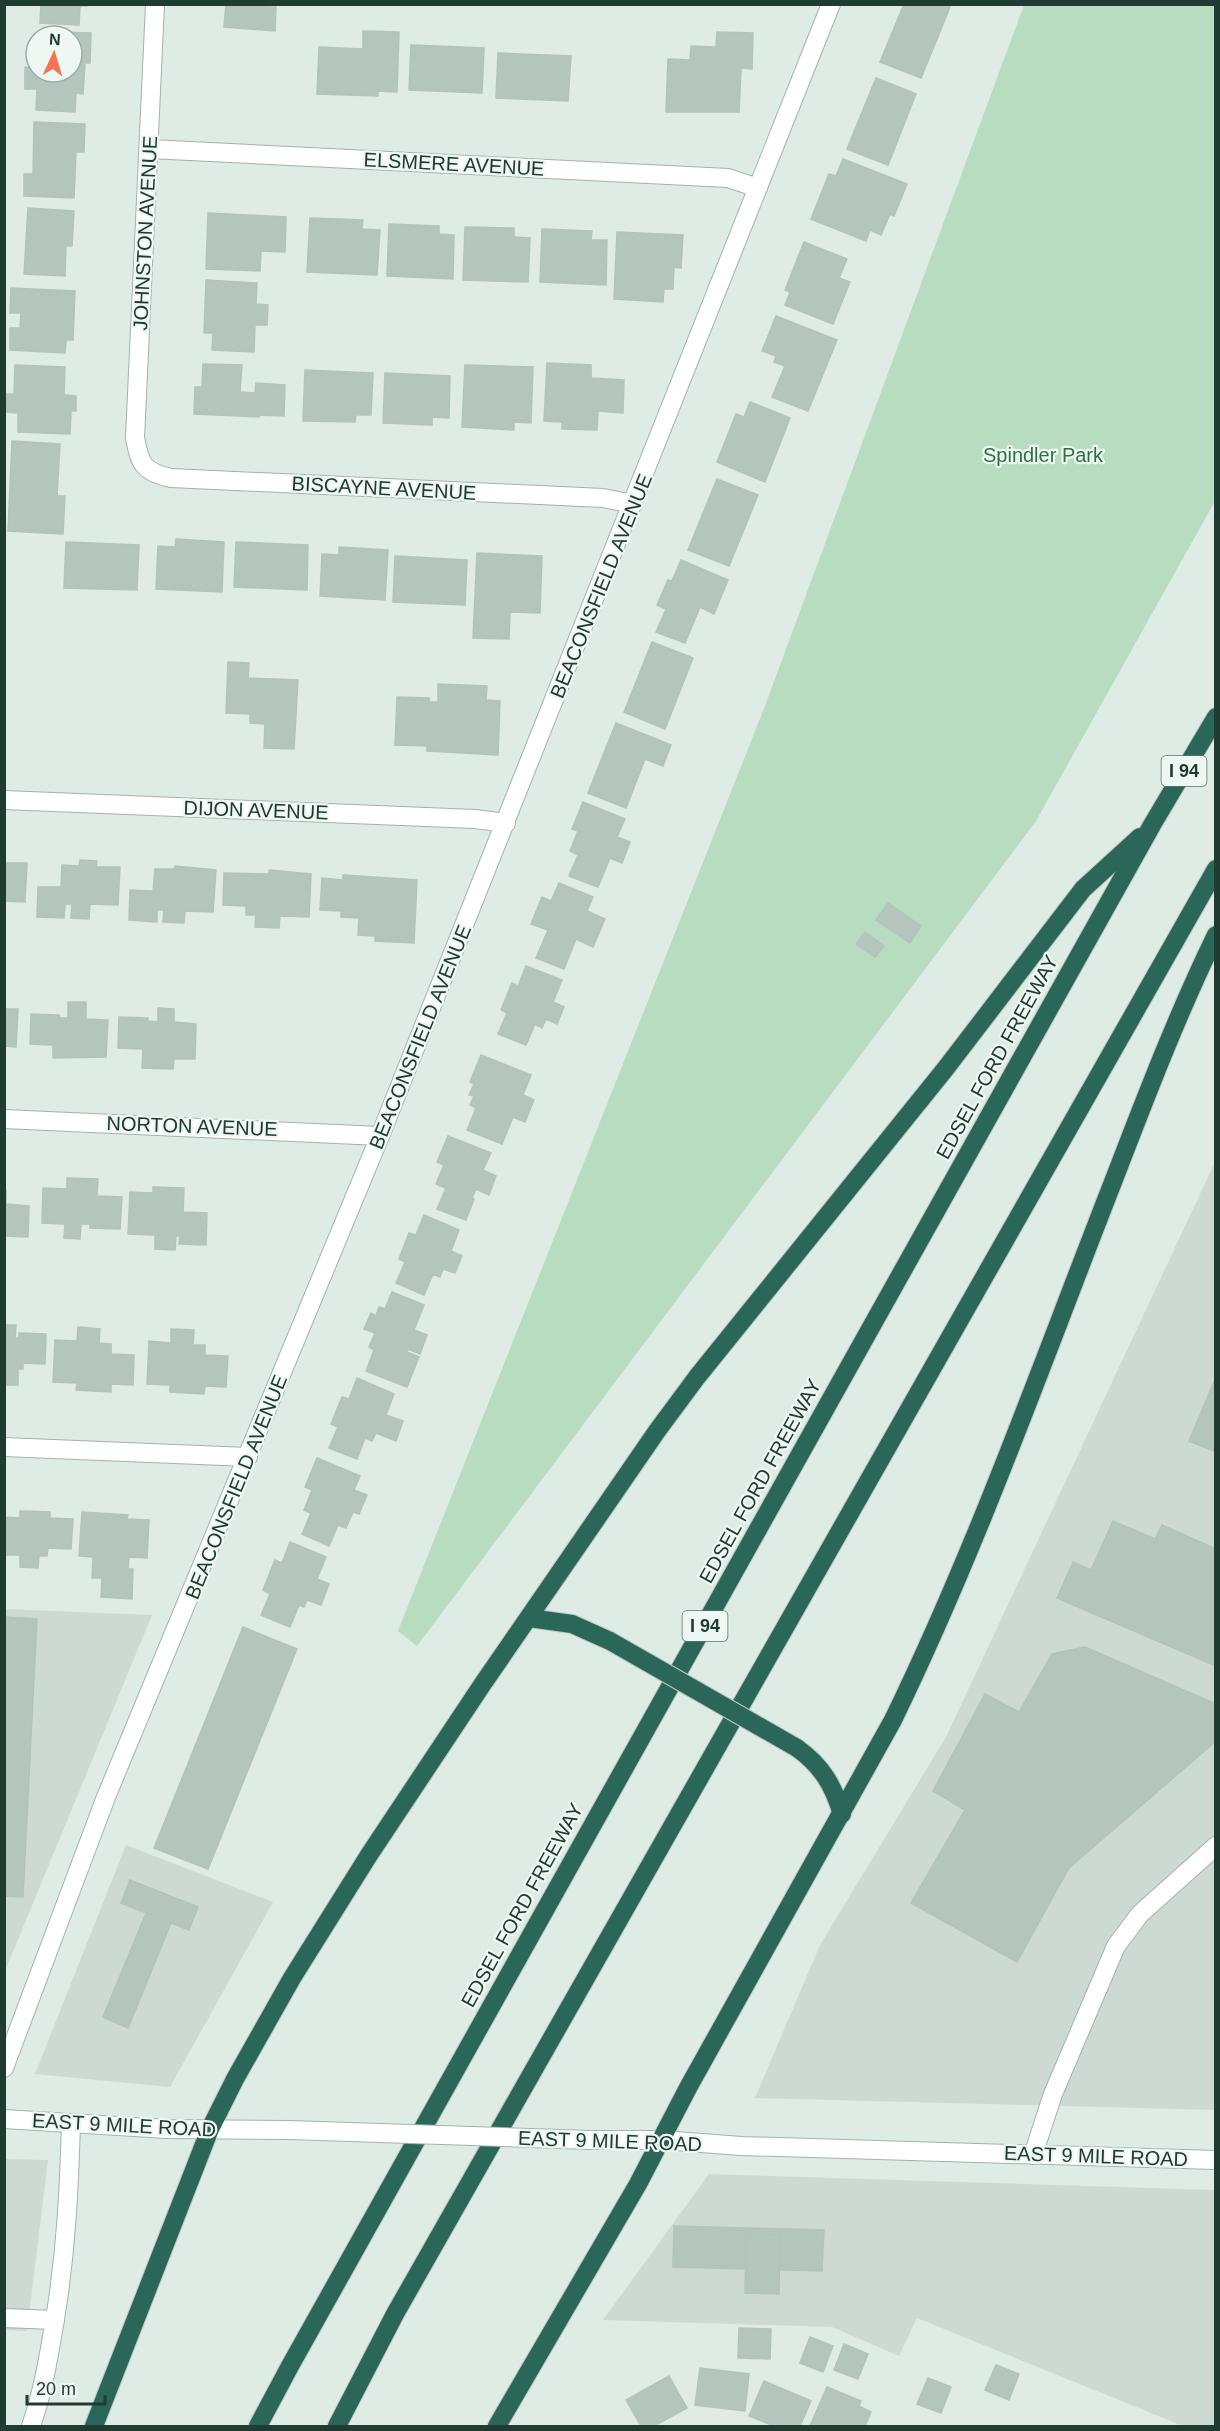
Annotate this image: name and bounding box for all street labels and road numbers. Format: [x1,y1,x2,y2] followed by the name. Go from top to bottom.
[129,135,161,331] street label: JOHNSTON AVENUE
[363,148,545,180] street label: ELSMERE AVENUE
[546,471,656,701] street label: BEACONSFIELD AVENUE
[291,472,477,504] street label: BISCAYNE AVENUE
[1162,756,1206,786] road number: I 94
[183,796,329,824] street label: DIJON AVENUE
[365,922,475,1152] street label: BEACONSFIELD AVENUE
[932,951,1062,1163] street label: EDSEL FORD FREEWAY
[106,1112,278,1140] street label: NORTON AVENUE
[181,1372,291,1602] street label: BEACONSFIELD AVENUE
[695,1375,825,1587] street label: EDSEL FORD FREEWAY
[682,1611,728,1641] road number: I 94
[457,1799,587,2011] street label: EDSEL FORD FREEWAY
[31,2109,217,2141] street label: EAST 9 MILE ROAD
[518,2127,702,2155] street label: EAST 9 MILE ROAD
[1004,2142,1188,2170] street label: EAST 9 MILE ROAD

